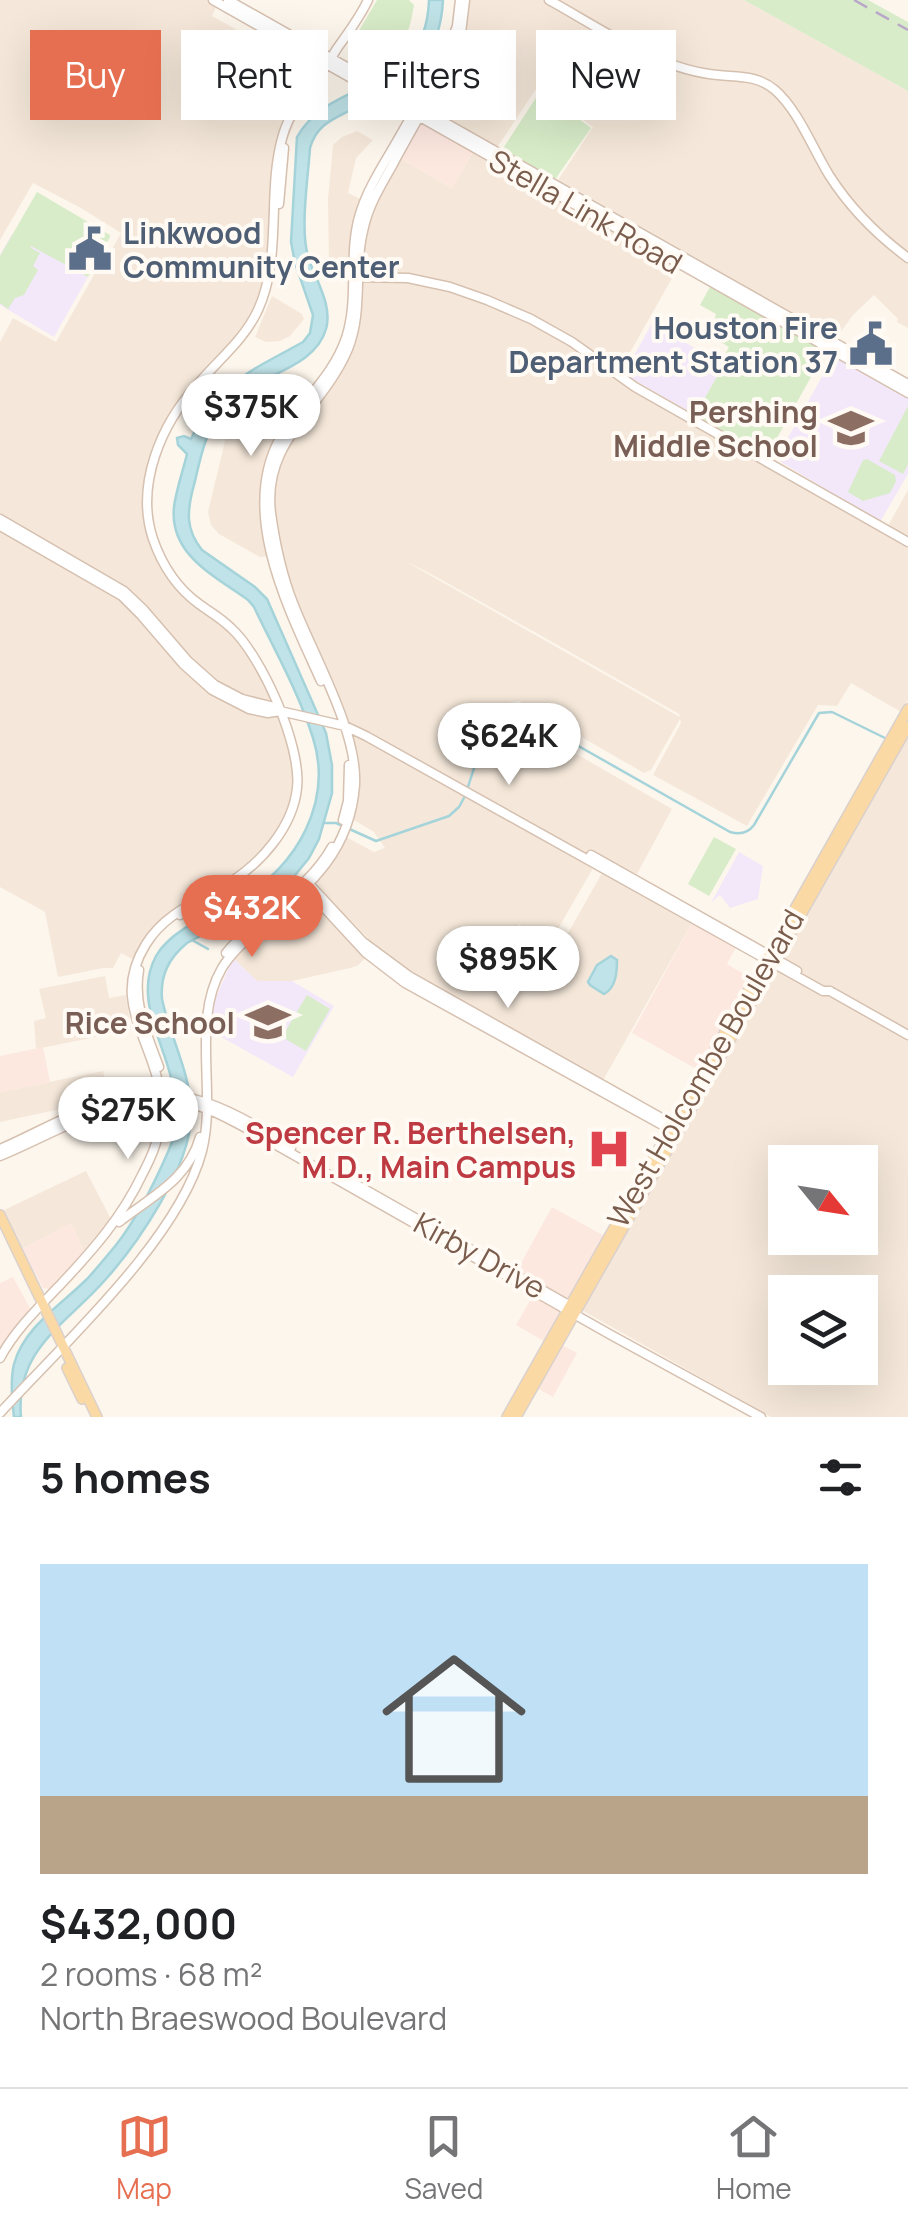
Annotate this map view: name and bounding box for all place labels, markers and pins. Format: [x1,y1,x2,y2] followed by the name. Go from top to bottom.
[123,212,400,287] place label: Linkwood Community Center
[66,225,114,273] public building icon: Linkwood Community Center
[508,307,838,382] place label: Houston Fire Department Station 37
[847,320,895,368] public building icon: Houston Fire Department Station 37
[181,374,321,459] pin: $375K
[613,391,818,466] place label: Pershing Middle School
[827,404,875,452] school or university icon: Pershing Middle School
[439,703,579,788] pin: $624K
[182,875,322,960] pin: $432K
[438,926,578,1011] pin: $895K
[244,998,292,1046] school or university icon: Rice School
[65,1002,235,1043] place label: Rice School
[58,1077,198,1162] pin: $275K
[245,1112,576,1187] place label: Spencer R. Berthelsen, M.D., Main Campus
[585,1125,633,1173] hospital icon: Spencer R. Berthelsen, M.D., Main Campus

